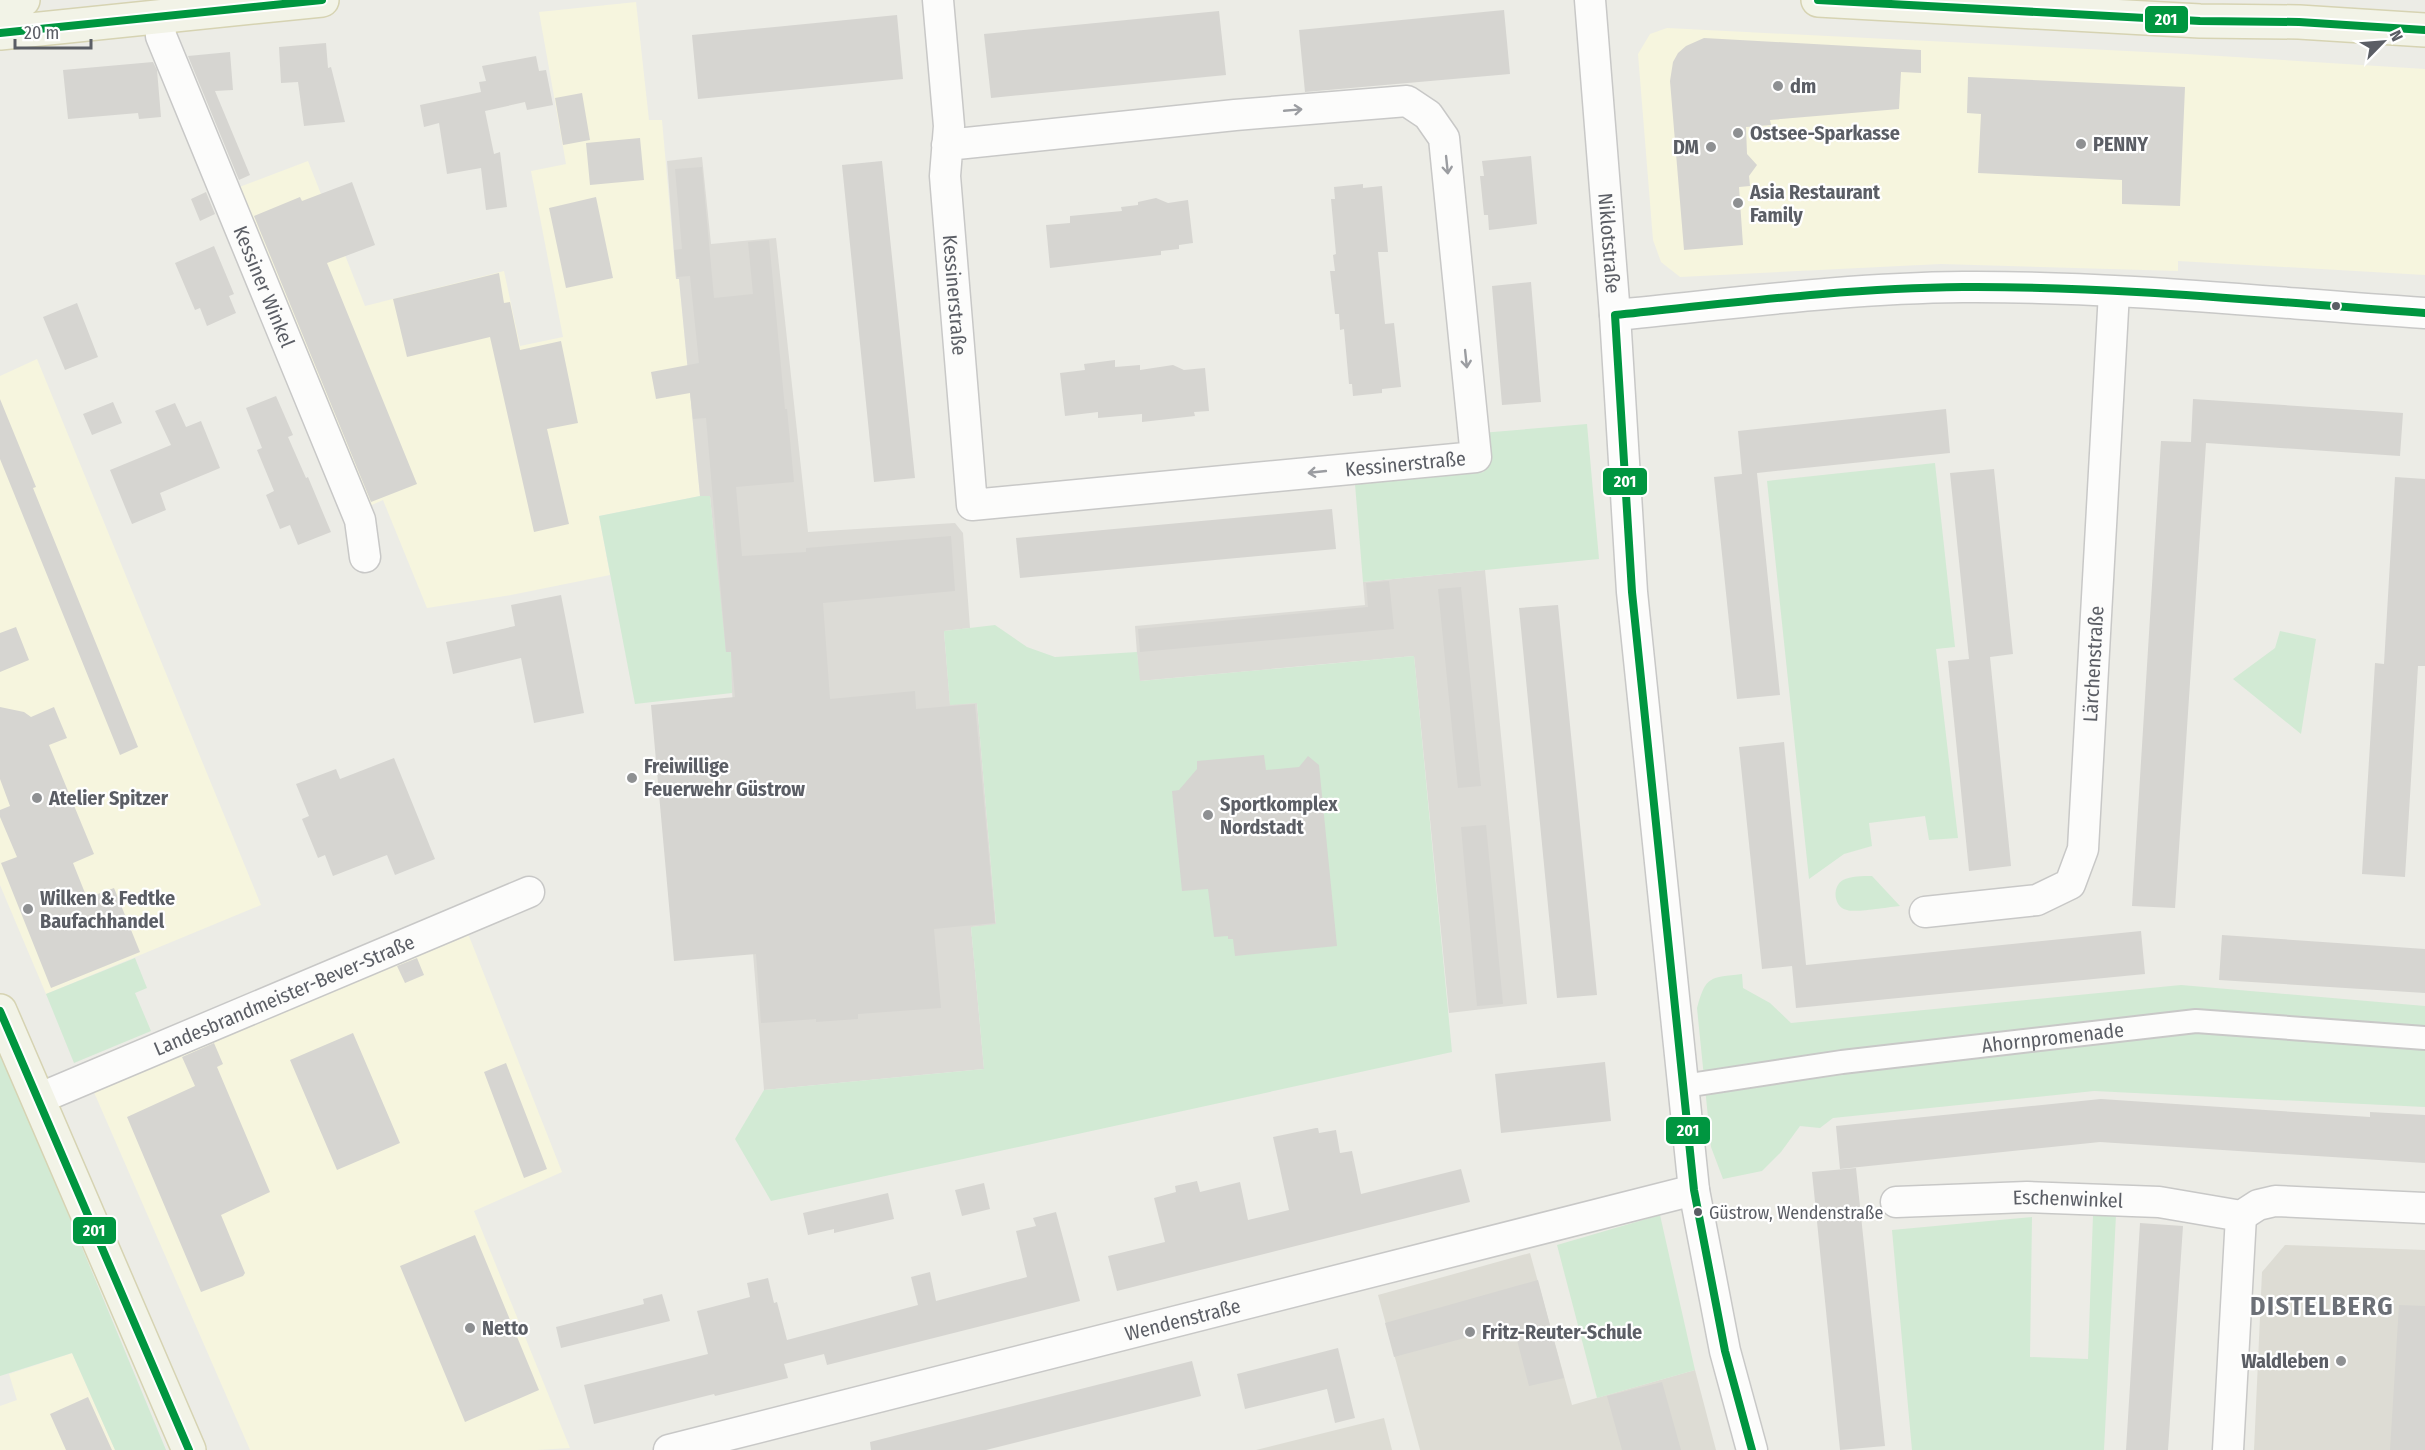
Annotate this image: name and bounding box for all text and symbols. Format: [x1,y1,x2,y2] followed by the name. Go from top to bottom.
[2144,5,2189,34] line badge: 201
[2154,10,2177,29] text: 201
[15,12,92,50] scale bar
[2353,12,2413,72] north arrow
[24,22,59,44] text: 20 m
[2386,28,2407,44] text: N
[1790,74,1816,98] place label: dm
[1771,79,1785,93] marker: dm
[1283,104,1302,115] one-way arrow
[1750,121,1900,145] place label: Ostsee-Sparkasse
[1731,126,1745,140] marker: Ostsee-Sparkasse
[2093,132,2149,156] place label: PENNY
[1673,135,1699,159] place label: DM
[2074,137,2088,151] marker: PENNY
[1704,140,1718,154] marker: DM
[1442,155,1453,175] one-way arrow
[1749,180,1881,227] place label: Asia Restaurant Family
[1593,192,1625,294] street label: Niklotstraße
[1731,196,1745,210] marker: Asia Restaurant Family
[228,222,300,351] street label: Kessiner Winkel
[938,234,972,356] street label: Kessinerstraße
[2330,300,2342,312] unlabelled marker
[1461,349,1472,369] one-way arrow
[1344,446,1467,481] street label: Kessinerstraße
[1308,467,1327,478] one-way arrow
[1602,467,1648,496] line badge: 201
[1613,472,1636,491] text: 201
[2078,605,2109,723] street label: Lärchenstraße
[644,754,805,801] place label: Freiwillige Feuerwehr Güstrow
[625,771,639,785] marker: Freiwillige Feuerwehr Güstrow
[48,786,169,810] place label: Atelier Spitzer
[30,791,44,805] marker: Atelier Spitzer
[1220,792,1338,839] place label: Sportkomplex Nordstadt
[1201,808,1215,822] marker: Sportkomplex Nordstadt
[40,886,175,933] place label: Wilken & Fedtke Baufachhandel
[21,902,35,916] marker: Wilken & Fedtke Baufachhandel
[150,930,418,1061] street label: Landesbrandmeister-Bever-Straße
[1980,1017,2125,1058] street label: Ahornpromenade
[1665,1116,1711,1145] line badge: 201
[1676,1121,1699,1140] text: 201
[2012,1185,2123,1213] street label: Eschenwinkel
[1709,1202,1883,1224] place label: Güstrow, Wendenstraße
[1692,1206,1704,1218] marker: Güstrow, Wendenstraße
[72,1216,117,1245] line badge: 201
[82,1221,105,1240] text: 201
[2250,1291,2394,1322] district label: DISTELBERG
[1122,1294,1243,1346] street label: Wendenstraße
[482,1316,529,1340] place label: Netto
[1482,1320,1642,1344] place label: Fritz-Reuter-Schule
[463,1321,477,1335] marker: Netto
[1463,1325,1477,1339] marker: Fritz-Reuter-Schule
[2241,1349,2329,1373] place label: Waldleben
[2334,1354,2348,1368] marker: Waldleben

